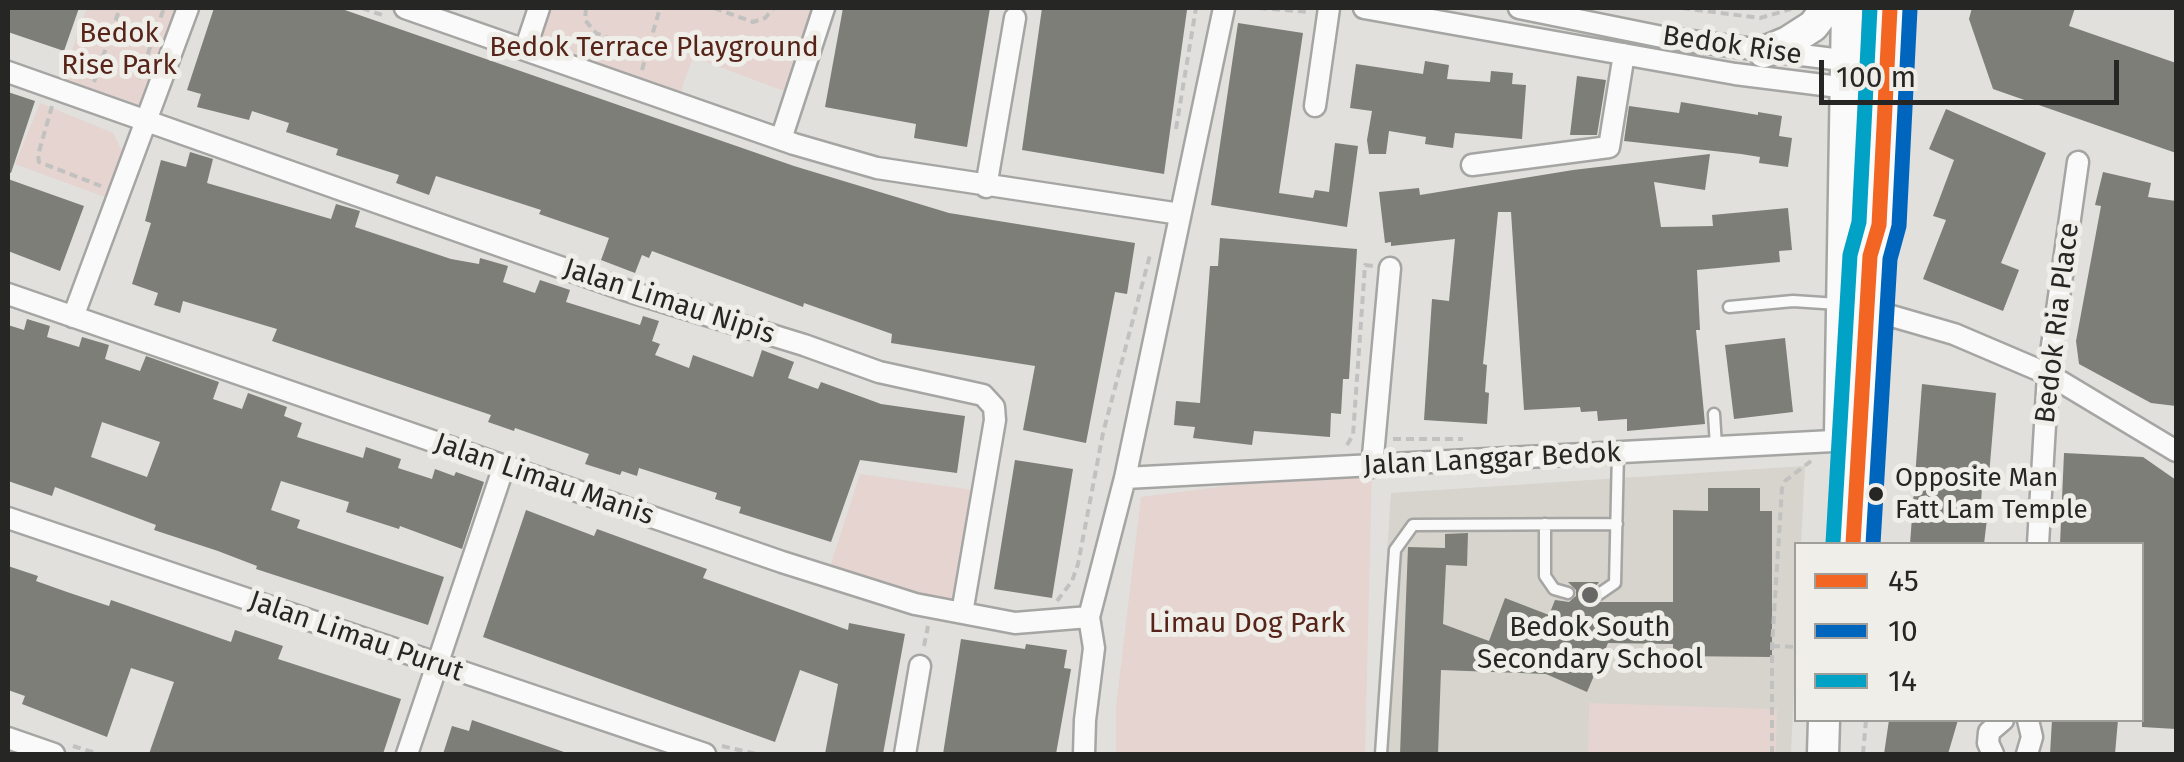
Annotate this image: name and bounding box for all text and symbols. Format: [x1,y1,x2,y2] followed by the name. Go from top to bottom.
[61,17,177,83] park label: Bedok Rise Park
[1660,20,1804,72] street label: Bedok Rise
[489,31,819,65] park label: Bedok Terrace Playground
[1824,40,2124,102] scale bar
[1836,59,1916,95] text: 100 m
[2029,221,2087,425] street label: Bedok Ria Place
[559,252,779,352] street label: Jalan Limau Nipis
[430,427,658,533] street label: Jalan Limau Manis
[1362,436,1622,484] street label: Jalan Langgar Bedok
[1895,463,2088,524] place label: Opposite Man Fatt Lam Temple
[1866,484,1886,504] marker: Opposite Man Fatt Lam Temple
[1794,542,2144,722] legend
[1888,563,1919,599] text: 45
[1579,584,1601,606] marker: Bedok South Secondary School
[244,585,468,689] street label: Jalan Limau Purut
[1149,607,1345,641] park label: Limau Dog Park
[1477,611,1703,677] place label: Bedok South Secondary School
[1888,613,1918,649] text: 10
[1888,663,1917,699] text: 14

